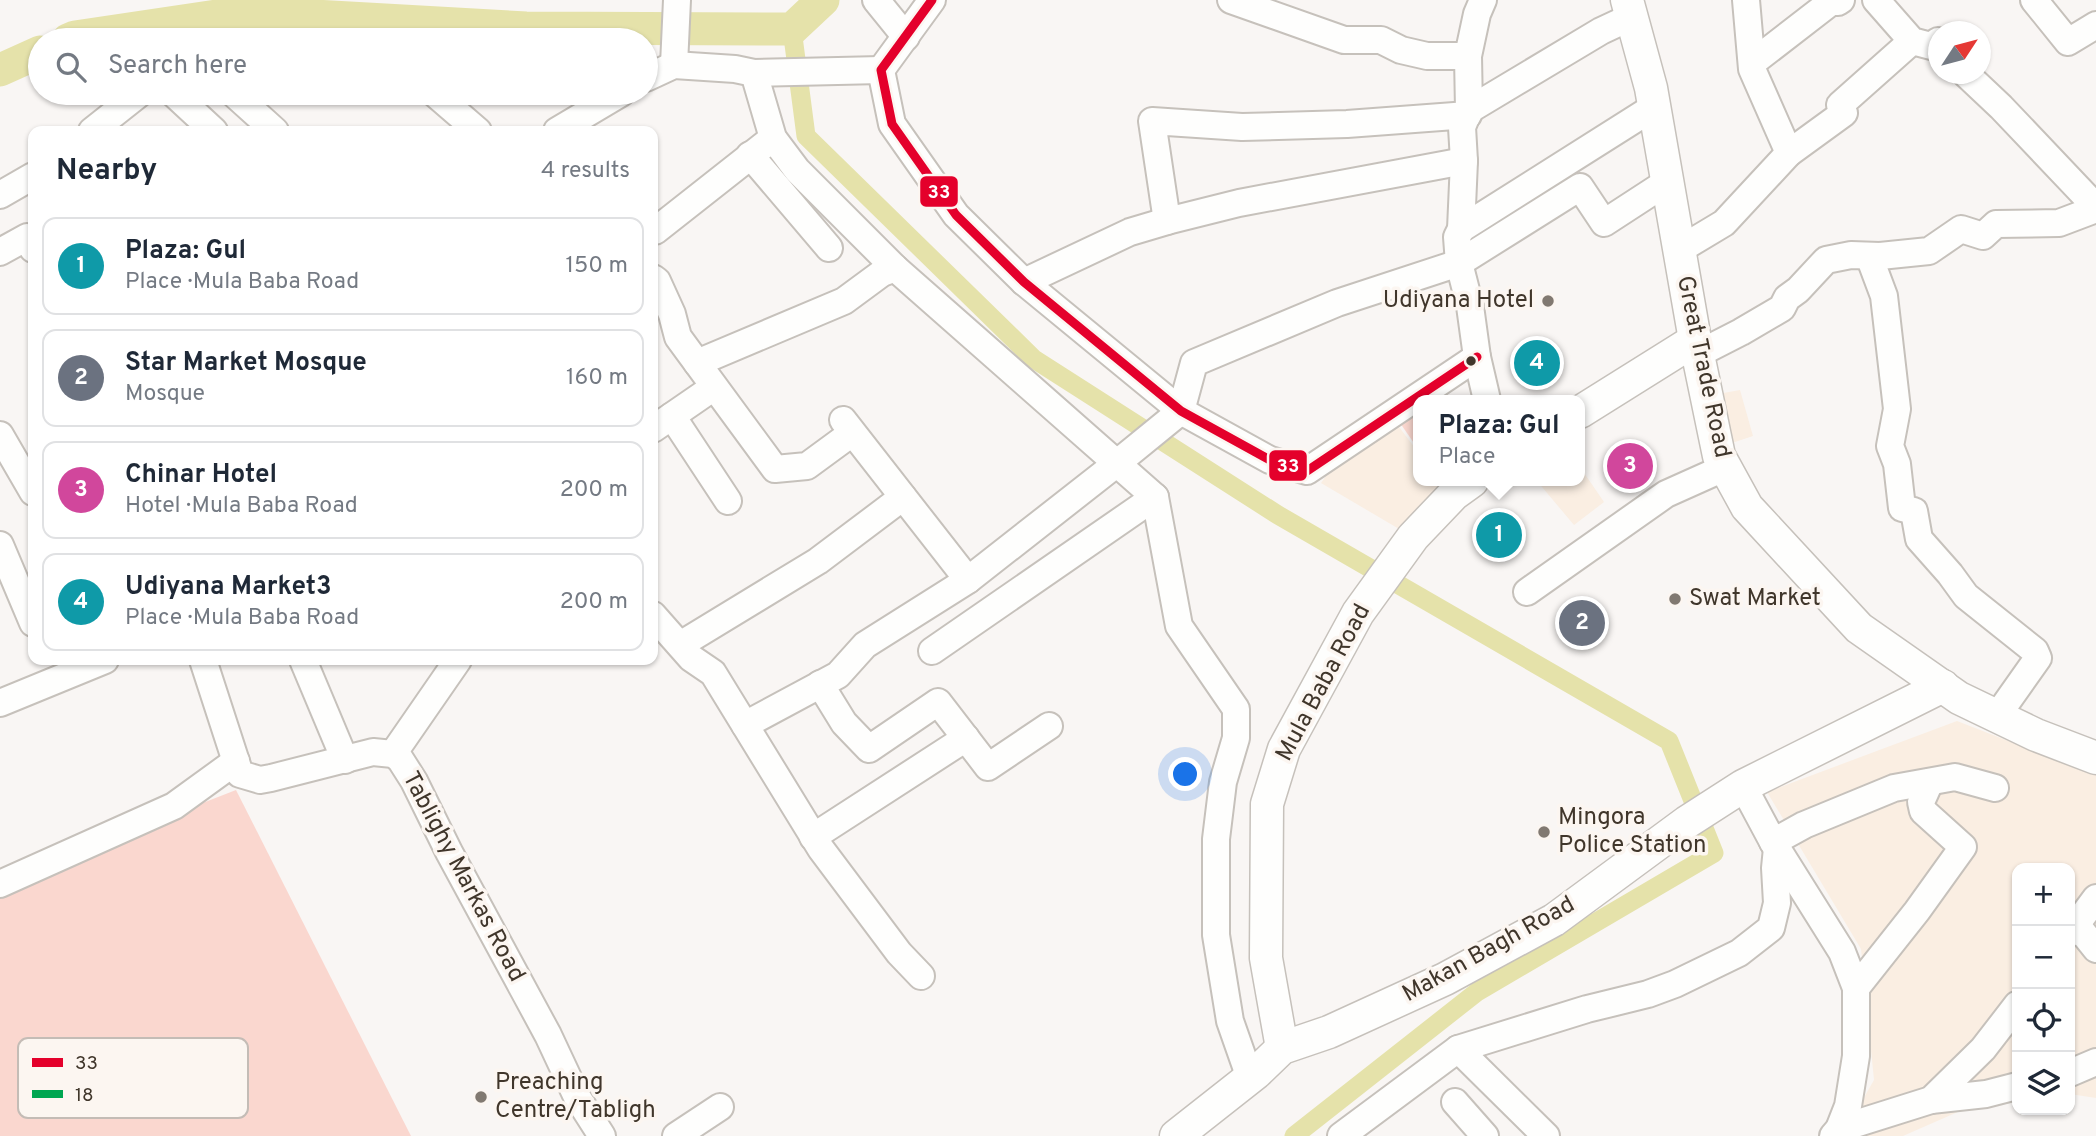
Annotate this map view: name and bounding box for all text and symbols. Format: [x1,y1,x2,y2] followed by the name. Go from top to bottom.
[1928,21,1991,84] north arrow
[28,28,658,105] search box
[52,48,90,86] icon: search
[108,50,247,83] text: Search here
[56,153,157,190] text: Nearby
[541,157,630,186] text: 4 results
[919,175,959,208] line badge: 33
[928,181,950,205] text: 33
[125,235,246,268] text: Plaza: Gul
[76,252,86,281] text: 1
[566,252,628,281] text: 150 m
[125,268,359,297] text: Place · Mula Baba Road
[1669,273,1737,461] street label: Great Trade Road
[1383,286,1534,316] place label: Udiyana Hotel
[1540,293,1556,309] marker: Udiyana Hotel
[1514,337,1560,389] pin: 4
[125,347,367,380] text: Star Market Mosque
[1464,354,1478,368] unlabelled marker
[74,364,88,393] text: 2
[566,364,628,393] text: 160 m
[125,380,205,409] text: Mosque
[1413,395,1585,486] popup
[1438,410,1560,443] text: Plaza: Gul
[1607,440,1653,492] pin: 3
[1438,443,1495,472] text: Place
[1268,449,1308,482] line badge: 33
[1277,455,1299,479] text: 33
[125,459,277,492] text: Chinar Hotel
[74,476,88,505] text: 3
[560,476,628,505] text: 200 m
[125,492,358,521] text: Hotel · Mula Baba Road
[1476,509,1522,561] pin: 1
[125,571,332,604] text: Udiyana Market3
[1689,584,1821,614] place label: Swat Market
[74,588,88,617] text: 4
[560,588,628,617] text: 200 m
[1667,591,1683,607] marker: Swat Market
[1559,597,1605,649] pin: 2
[1270,599,1378,767] street label: Mula Baba Road
[125,604,359,633] text: Place · Mula Baba Road
[1168,757,1202,791] your location
[395,767,531,987] street label: Tablighy Markas Road
[1558,803,1706,861] place label: Mingora Police Station
[1536,824,1552,840] marker: Mingora Police Station
[2012,863,2075,1115] map controls
[2012,863,2075,926] button: +
[1397,890,1581,1010] street label: Makan Bagh Road
[2012,926,2075,989] button: −
[2012,989,2075,1052] button: locate
[18,1038,248,1118] legend
[75,1052,98,1076] text: 33
[2012,1052,2075,1115] button: layers
[495,1068,656,1126] place label: Preaching Centre/Tabligh
[75,1084,94,1108] text: 18
[473,1089,489,1105] marker: Preaching Centre/Tabligh

